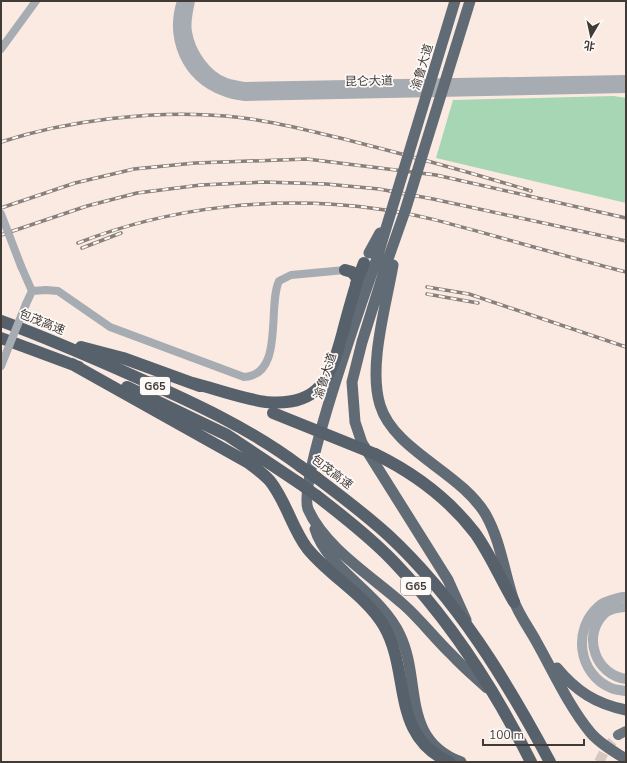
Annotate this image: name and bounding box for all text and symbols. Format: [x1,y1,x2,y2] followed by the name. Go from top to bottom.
[571,16,611,56] north arrow
[583,37,596,54] text: 北
[407,42,437,92] street label: 渝鲁大道
[345,73,393,89] street label: 昆仑大道
[17,306,67,338] street label: 包茂高速
[310,351,340,401] street label: 渝鲁大道
[140,377,170,395] road number: G65
[308,451,356,493] street label: 包茂高速
[401,577,431,595] road number: G65
[483,721,584,747] scale bar
[489,727,524,743] text: 100 m

